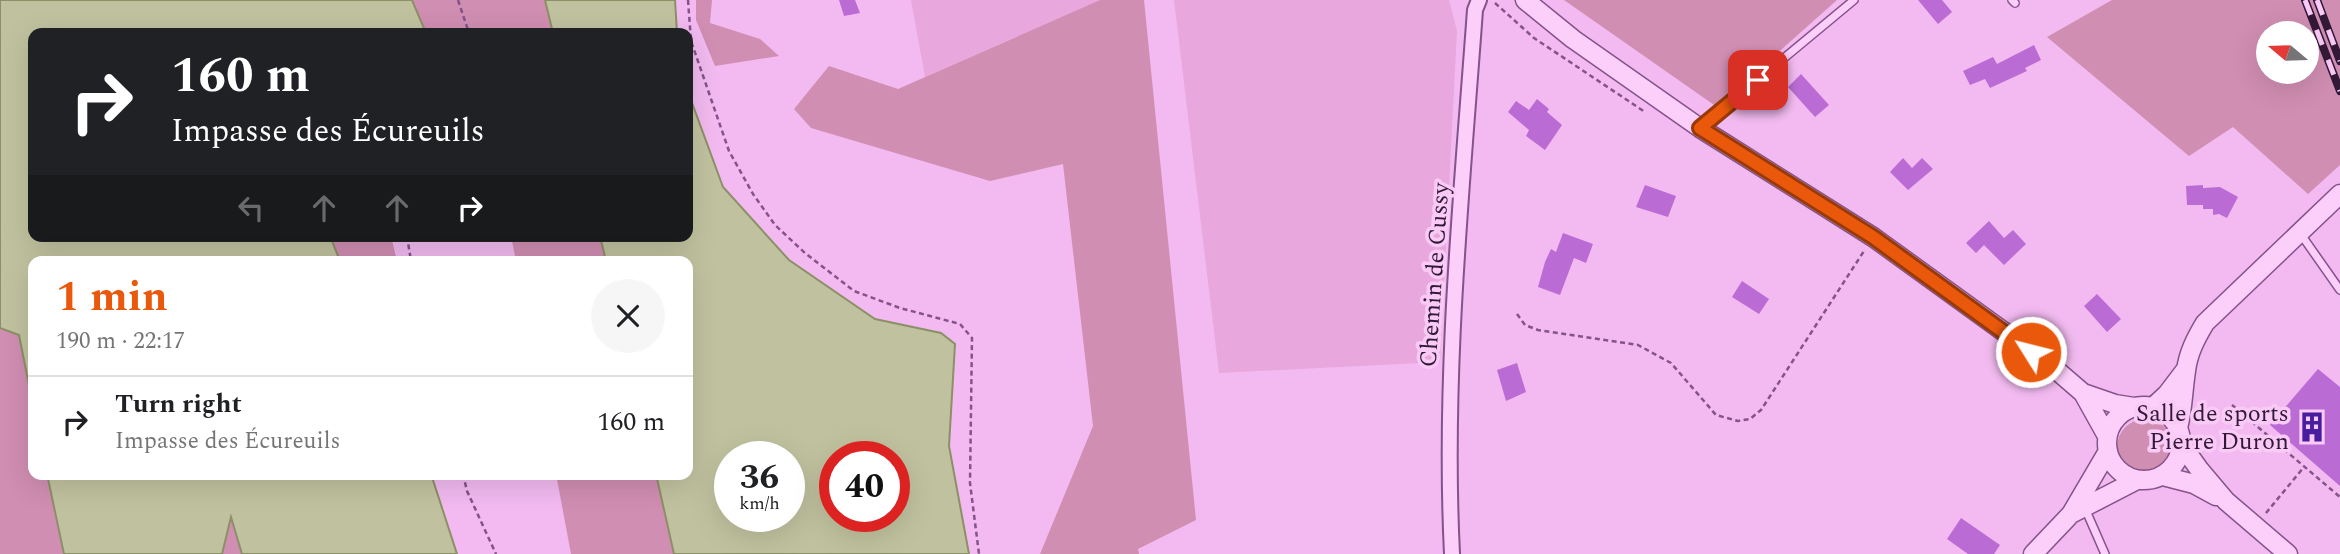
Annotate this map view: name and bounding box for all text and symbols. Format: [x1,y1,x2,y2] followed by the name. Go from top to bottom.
[2256,21,2319,84] north arrow
[2256,21,2319,84] map controls
[171,39,310,114] text: 160 m
[1728,50,1788,110] pin
[56,56,147,147] icon: right
[1739,61,1777,99] icon: arrive
[171,107,485,156] text: Impasse des Écureuils
[1411,180,1460,369] street label: Chemin de Cussy
[232,189,270,227] icon: left
[305,189,343,227] icon: ahead
[378,189,416,227] icon: ahead
[451,189,489,227] icon: right
[56,266,168,329] text: 1 min
[591,279,665,353] button: close
[1994,315,2068,389] position arrow
[56,324,185,359] text: 190 m · 22:17
[115,384,242,424] text: Turn right
[2136,396,2289,460] place label: Salle de sports Pierre Duron
[597,402,665,442] text: 160 m
[56,403,94,441] icon: right
[2295,410,2329,444] building icon: Salle de sports Pierre Duron
[115,424,340,459] text: Impasse des Écureuils
[819,441,910,532] speed limit sign: 40
[740,451,779,504] text: 36
[739,490,780,517] text: km/h

